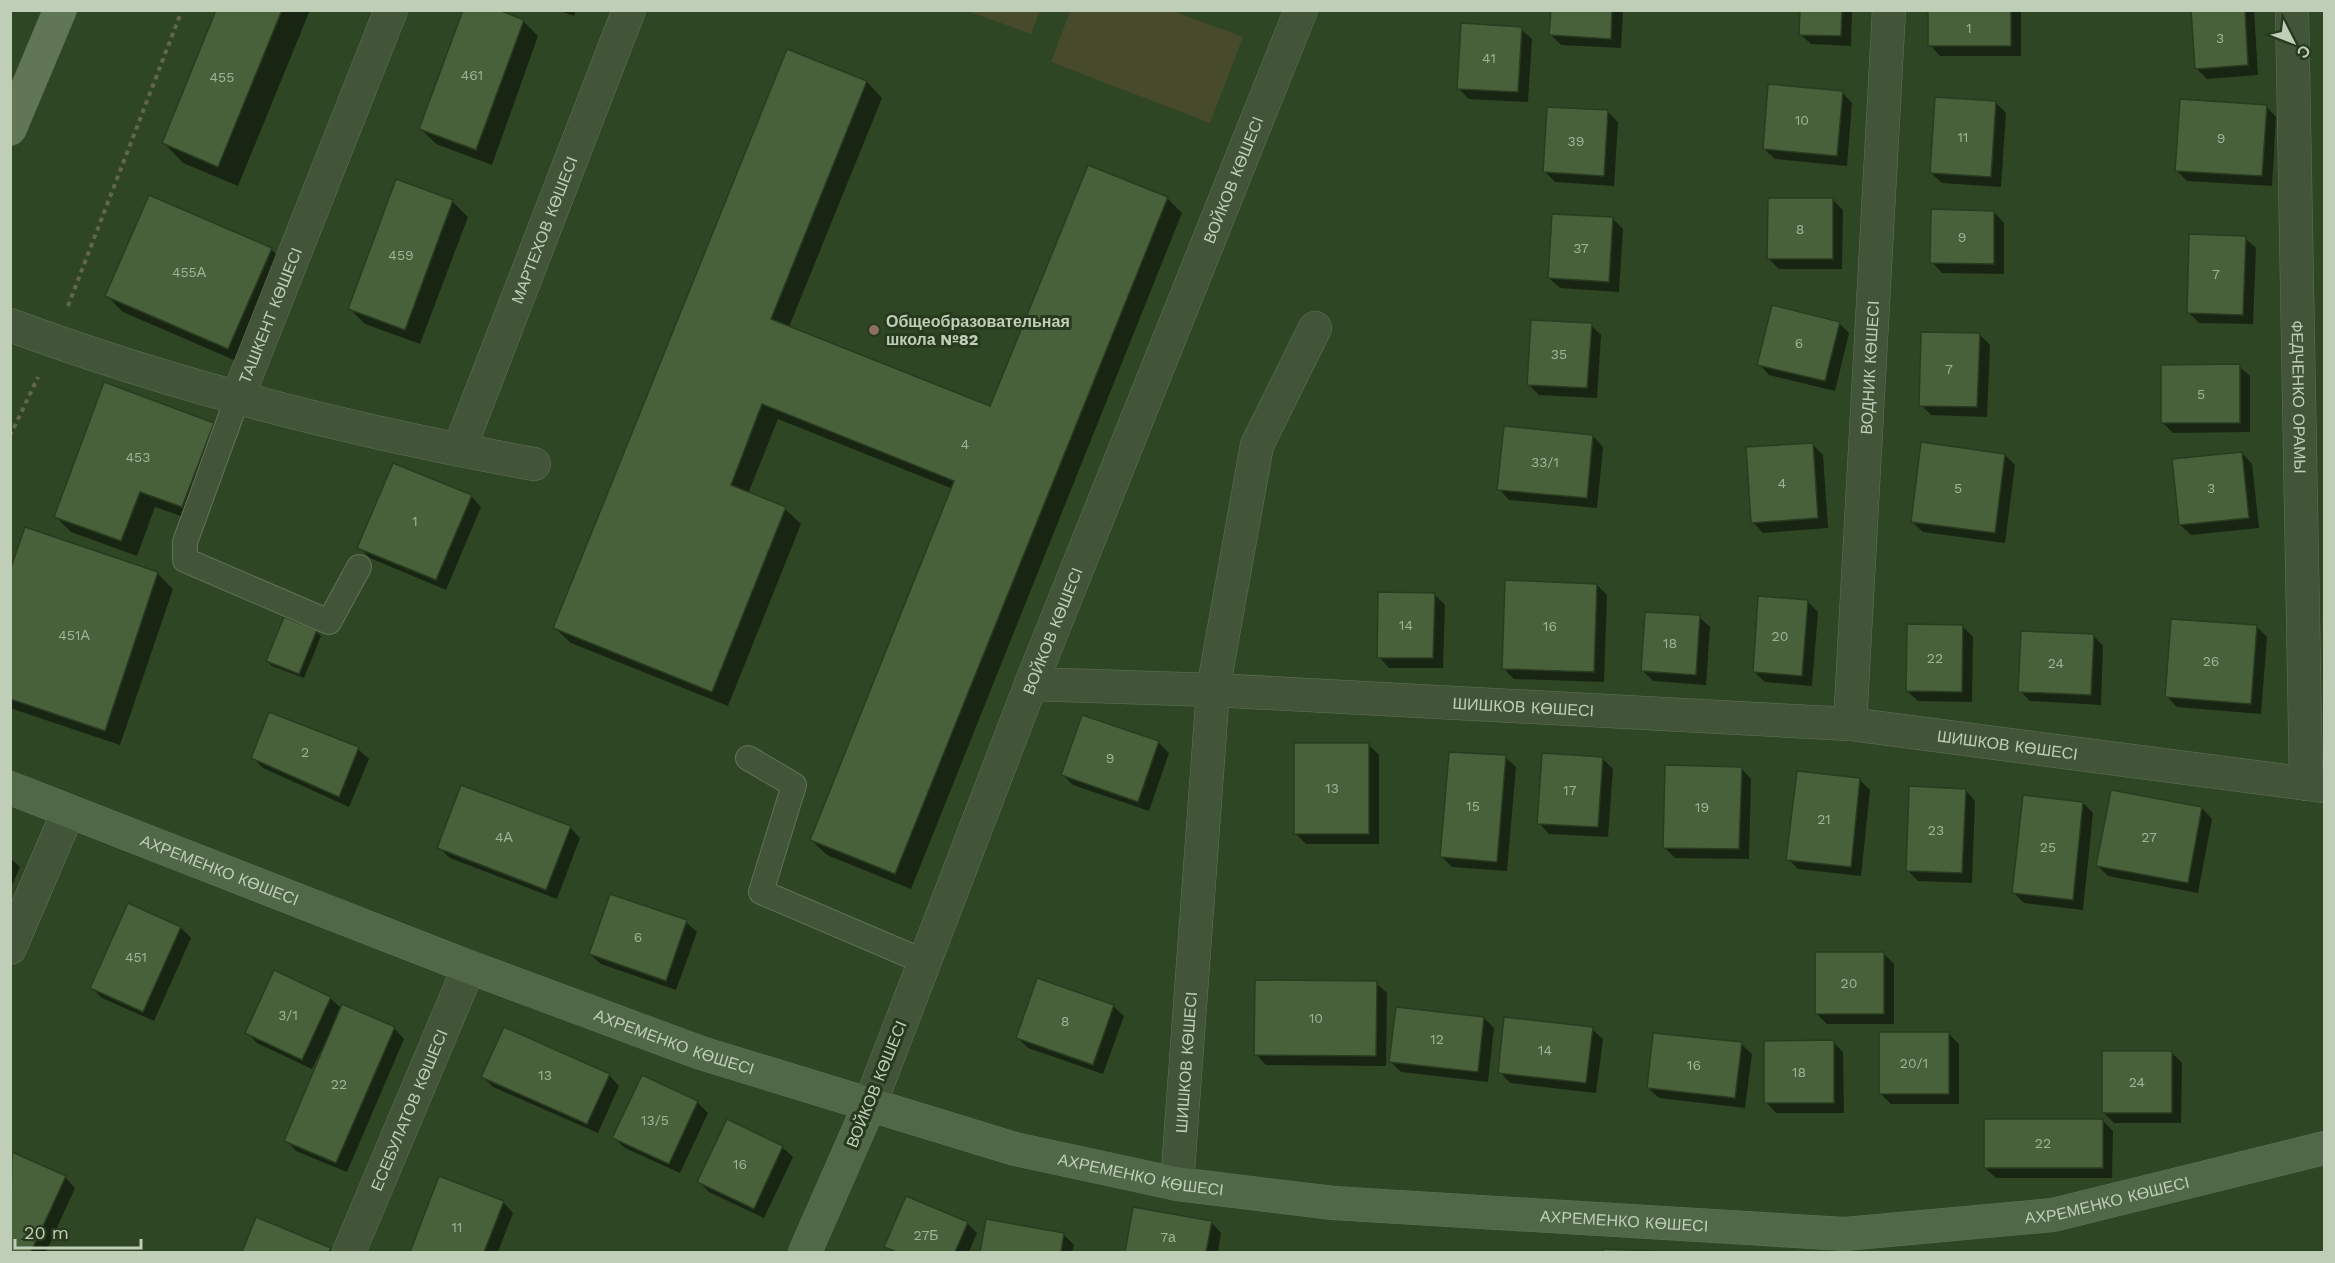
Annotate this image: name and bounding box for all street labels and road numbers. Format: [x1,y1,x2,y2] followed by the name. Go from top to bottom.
[1200,114,1267,246] street label: ВОЙКОВ КӨШЕСІ
[507,154,582,306] street label: МАРТЕХОВ КӨШЕСІ
[235,245,306,386] street label: ТАШКЕНТ КӨШЕСІ
[1857,300,1883,435] street label: ВОДНИК КӨШЕСІ
[2288,320,2309,474] street label: ФЕДЧЕНКО ОРАМЫ
[1019,565,1087,697] street label: ВОЙКОВ КӨШЕСІ
[1452,694,1594,720] street label: ШИШКОВ КӨШЕСІ
[1936,726,2079,764] street label: ШИШКОВ КӨШЕСІ
[138,831,301,910] street label: АХРЕМЕНКО КӨШЕСІ
[1172,991,1201,1134] street label: ШИШКОВ КӨШЕСІ
[591,1005,756,1079] street label: АХРЕМЕНКО КӨШЕСІ
[842,1018,911,1150] street label: ВОЙКОВ КӨШЕСІ
[367,1027,452,1194] street label: ЕСЕБУЛАТОВ КӨШЕСІ
[1056,1150,1225,1200] street label: АХРЕМЕНКО КӨШЕСІ
[2024,1173,2191,1228] street label: АХРЕМЕНКО КӨШЕСІ
[1539,1207,1709,1236] street label: АХРЕМЕНКО КӨШЕСІ

